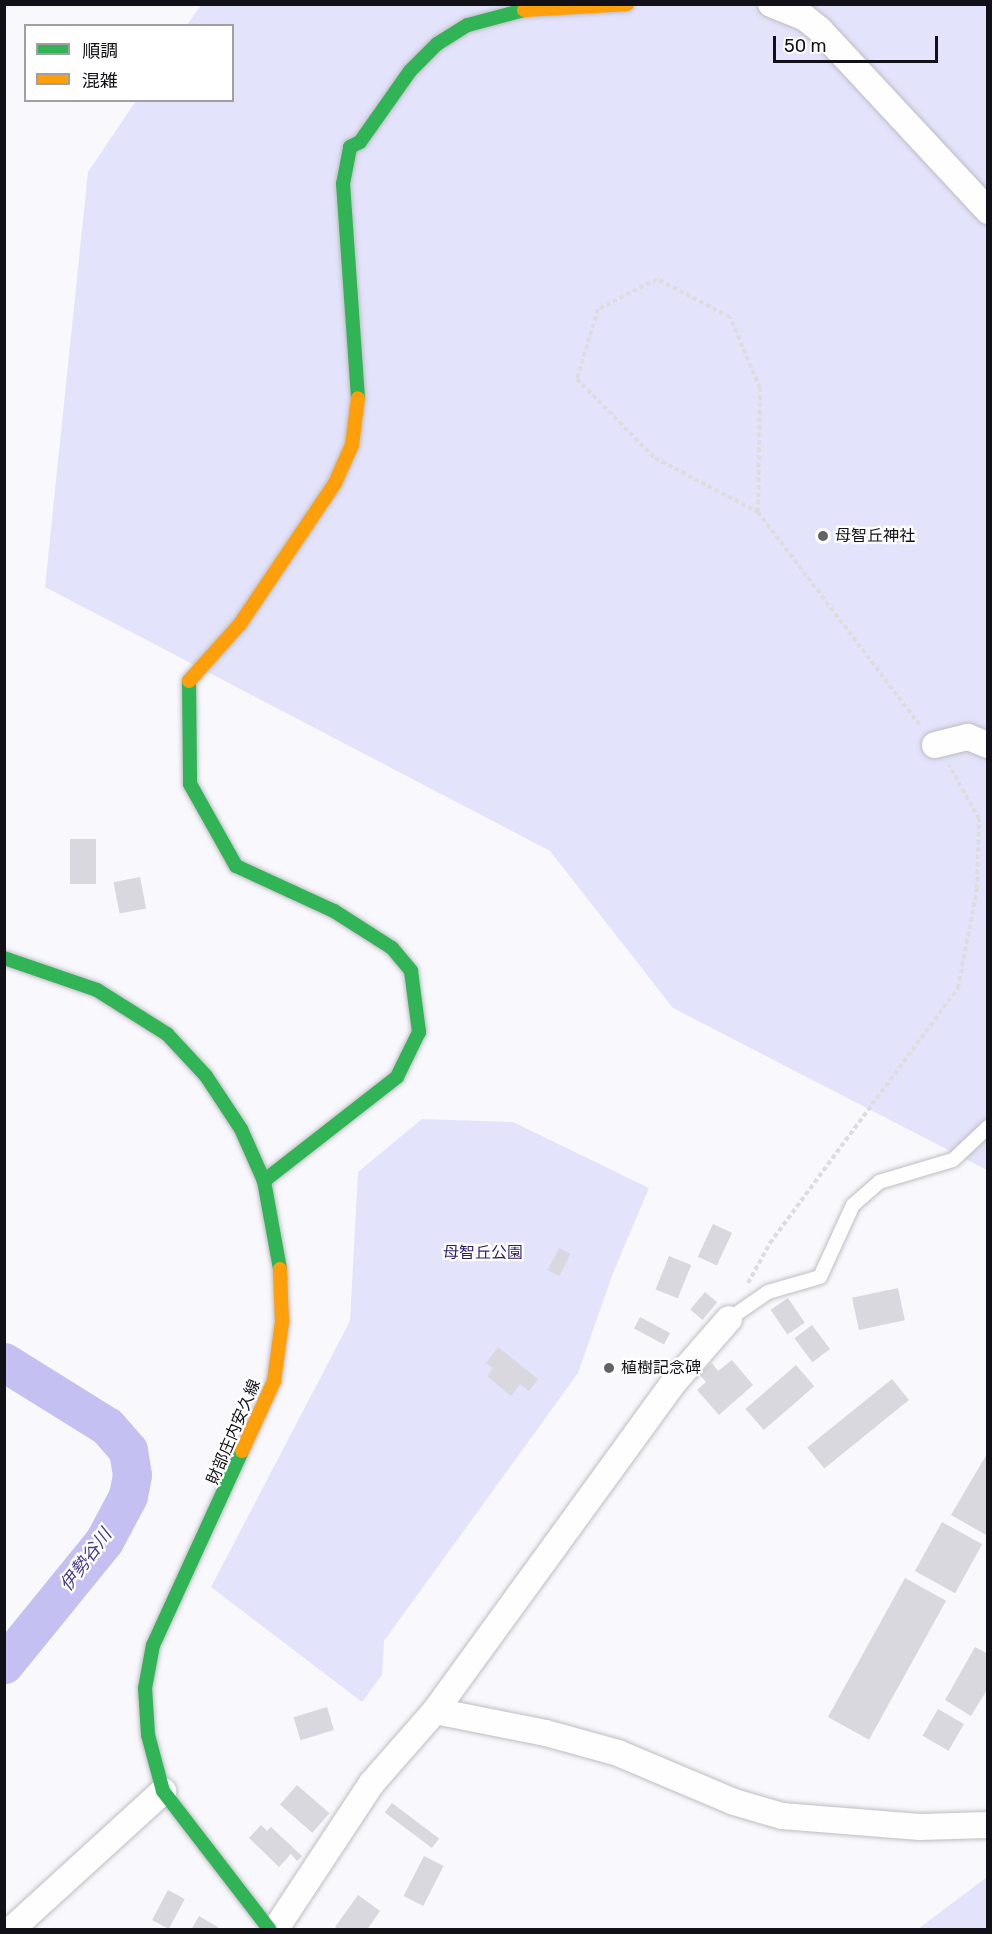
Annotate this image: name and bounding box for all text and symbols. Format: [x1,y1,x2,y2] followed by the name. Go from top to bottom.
[24,24,234,102] legend
[776,24,941,62] scale bar
[784,35,827,57] text: 50 m
[82,40,118,62] text: 順調
[82,70,118,92] text: 混雑
[835,526,915,546] place label: 母智丘神社
[816,529,830,543] marker: 母智丘神社
[443,1243,523,1263] park label: 母智丘公園
[621,1358,701,1378] place label: 植樹記念碑
[602,1361,616,1375] marker: 植樹記念碑
[203,1377,265,1487] street label: 財部庄内安久線
[56,1525,116,1595] water label: 伊勢谷川

